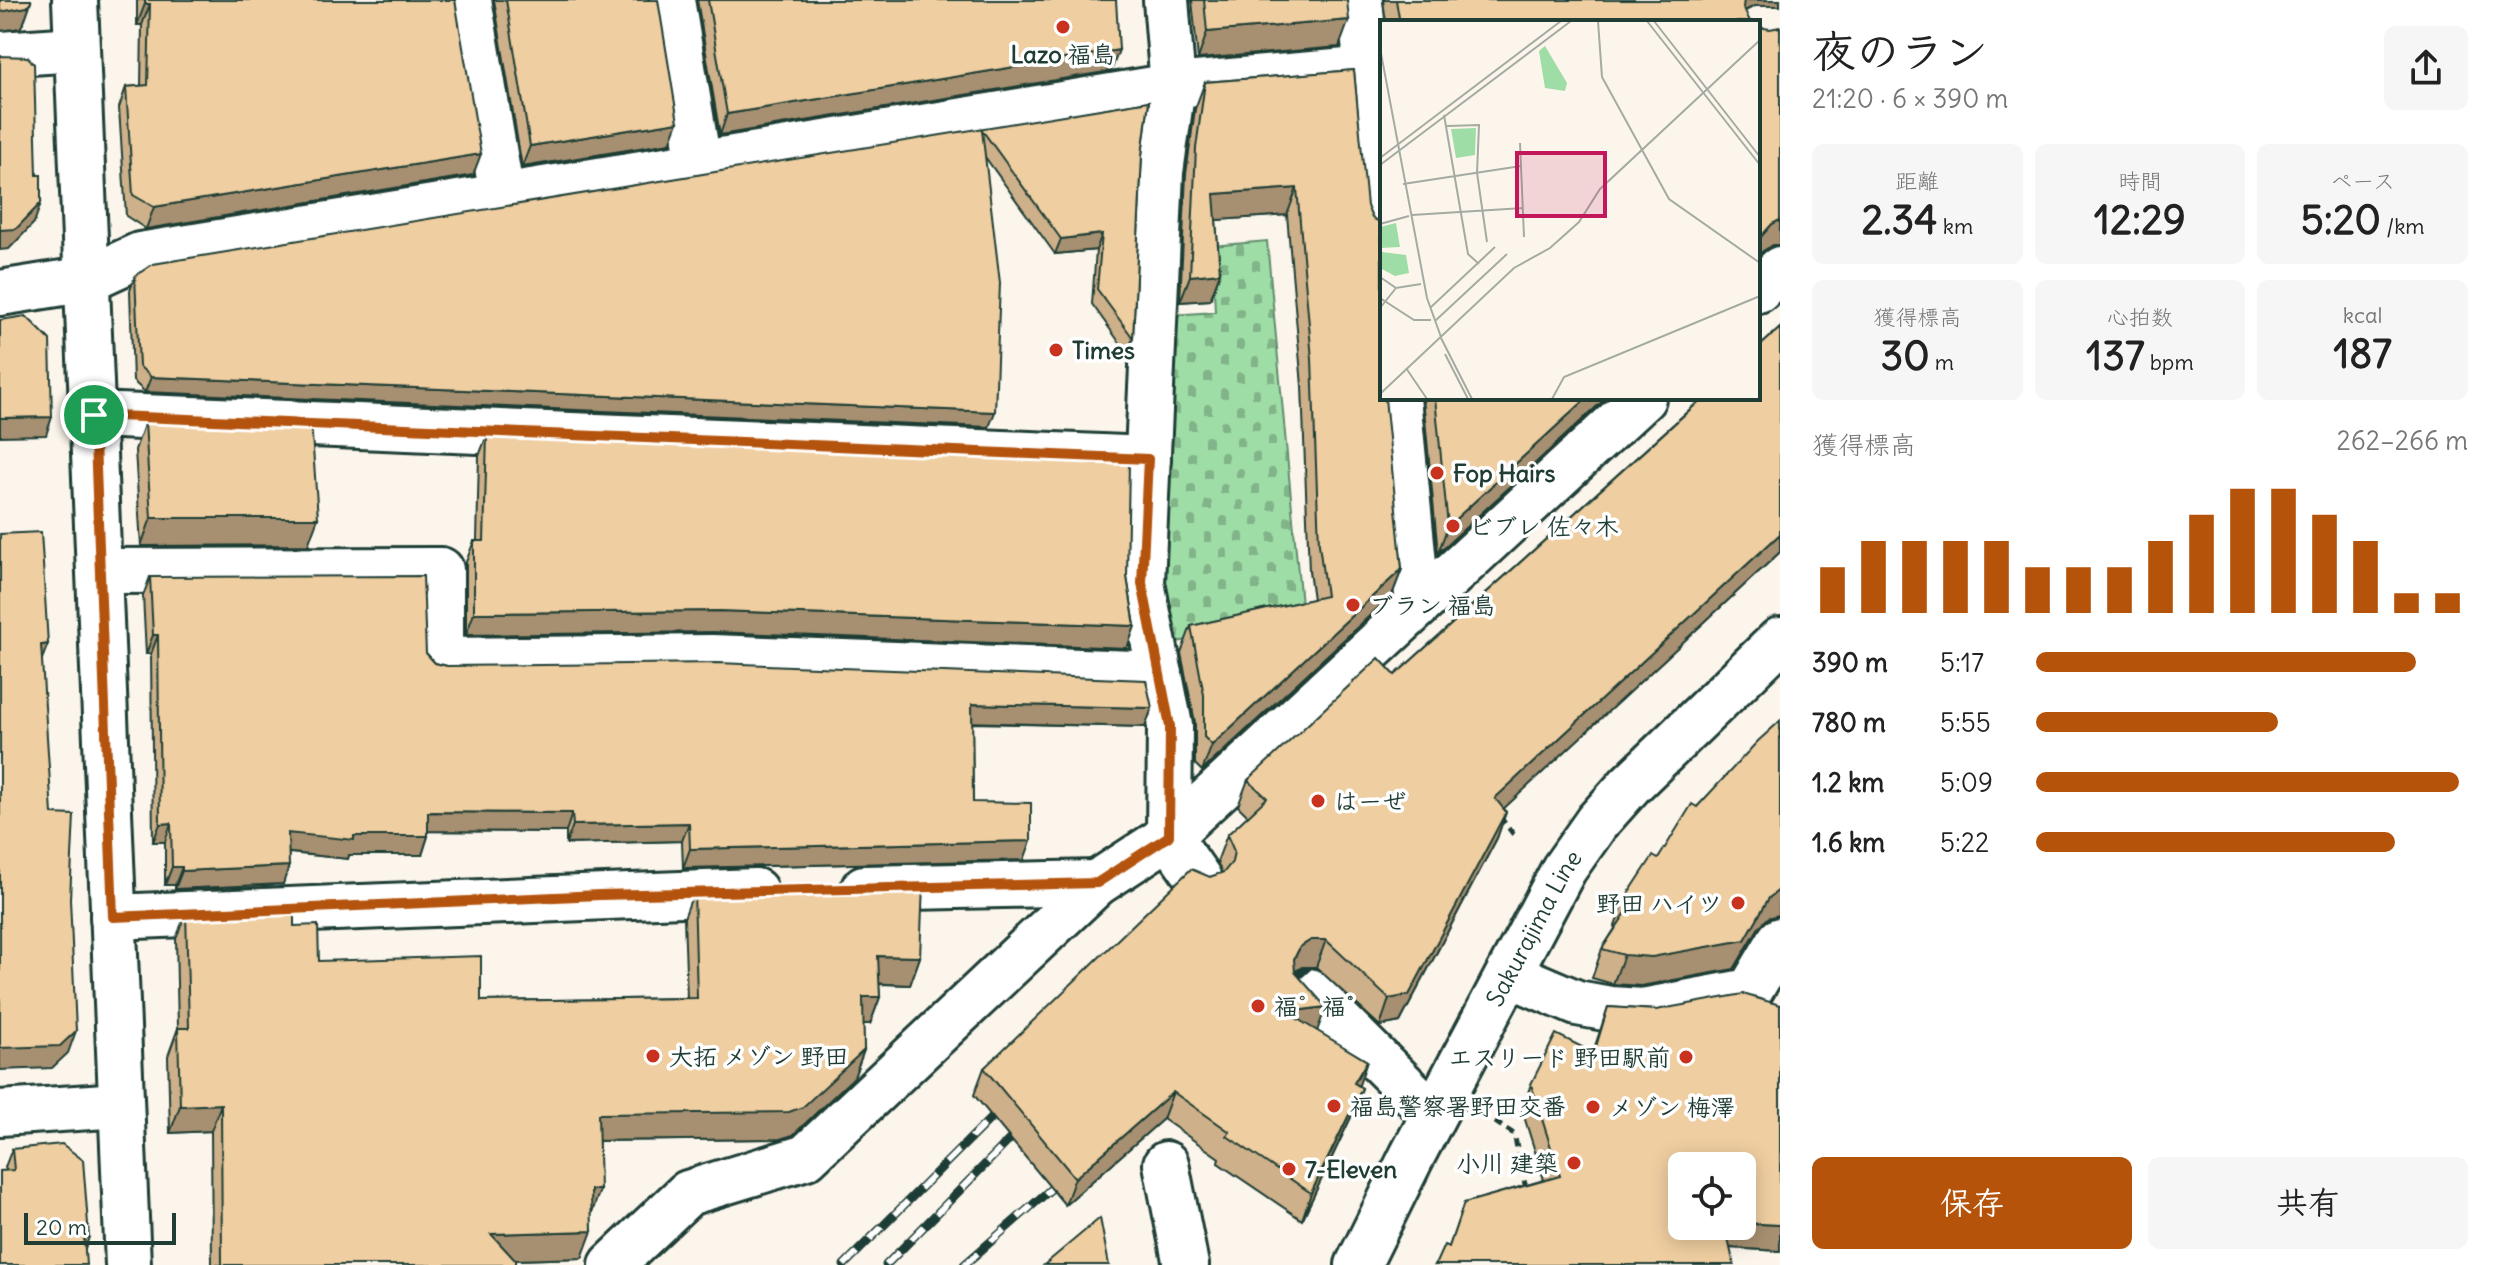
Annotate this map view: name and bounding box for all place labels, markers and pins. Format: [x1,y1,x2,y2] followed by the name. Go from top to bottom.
[1054,18,1072,36] marker: Lazo 福島
[1010,39,1116,69] place label: Lazo 福島
[1072,335,1135,365] place label: Times
[1047,341,1065,359] marker: Times
[60,381,128,449] pin
[1453,458,1556,488] place label: Fop Hairs
[1428,464,1446,482] marker: Fop Hairs
[1469,511,1619,541] place label: ビブレ 佐々木
[1444,517,1462,535] marker: ビブレ 佐々木
[1369,590,1496,620] place label: ブラン 福島
[1344,596,1362,614] marker: ブラン 福島
[1334,786,1406,816] place label: はーぜ
[1309,792,1327,810] marker: はーぜ
[1596,888,1722,918] place label: 野田 ハイツ
[1729,894,1747,912] marker: 野田 ハイツ
[1274,991,1370,1021] place label: 福゜福゜
[1249,997,1267,1015] marker: 福゜福゜
[669,1041,848,1071] place label: 大拓 メゾン 野田
[1448,1042,1670,1072] place label: エスリード 野田駅前
[644,1047,662,1065] marker: 大拓 メゾン 野田
[1677,1048,1695,1066] marker: エスリード 野田駅前
[1350,1091,1566,1121] place label: 福島警察署野田交番
[1609,1092,1735,1122] place label: メゾン 梅澤
[1325,1097,1343,1115] marker: 福島警察署野田交番
[1584,1098,1602,1116] marker: メゾン 梅澤
[1456,1148,1558,1178] place label: 小川 建築
[1305,1154,1397,1184] place label: 7-Eleven
[1565,1154,1583,1172] marker: 小川 建築
[1280,1160,1298,1178] marker: 7-Eleven

